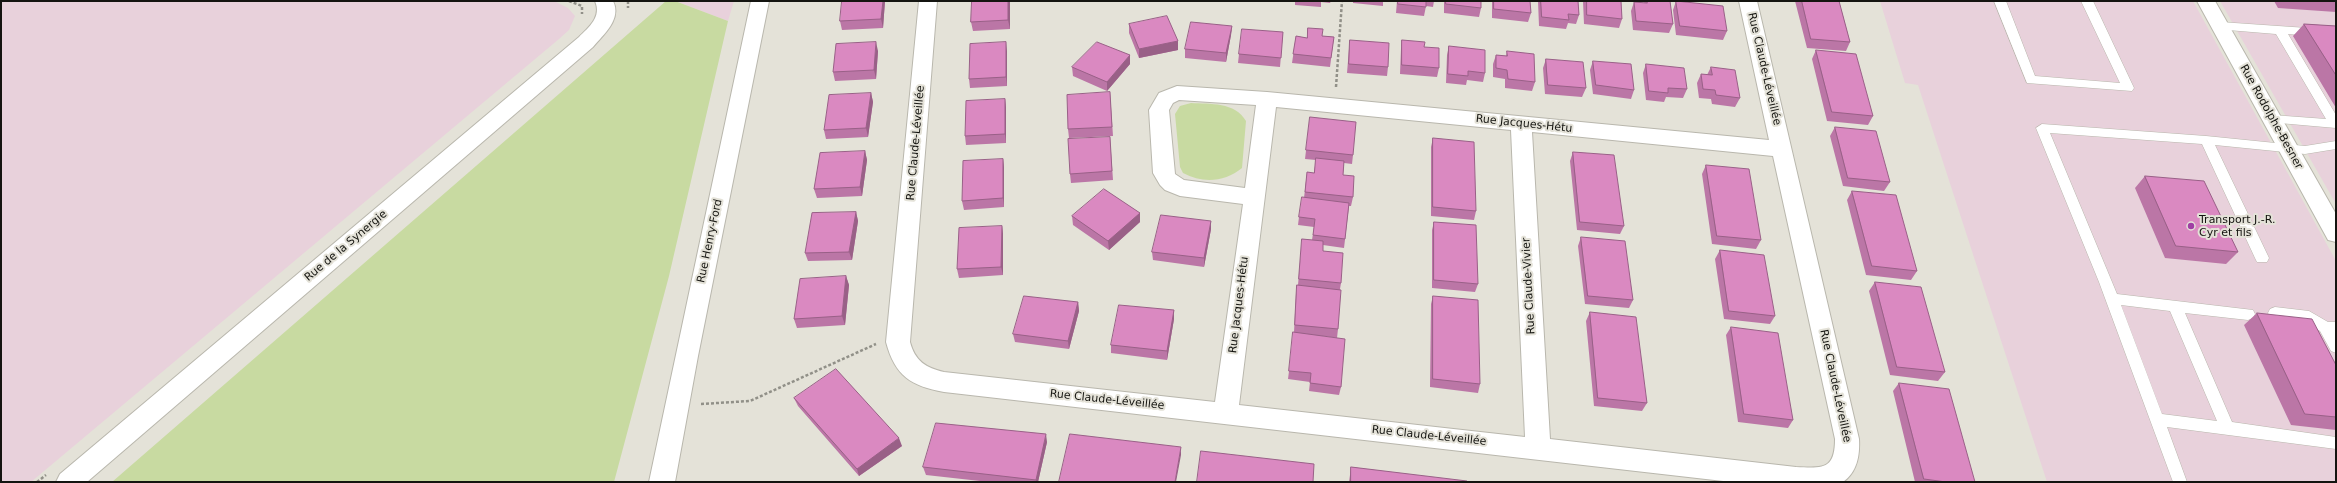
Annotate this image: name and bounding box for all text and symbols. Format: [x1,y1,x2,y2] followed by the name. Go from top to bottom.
[1745,11,1783,127] street label: Rue Claude-Léveillée
[2237,62,2305,172] street label: Rue Rodolphe-Besner
[904,85,928,201] street label: Rue Claude-Léveillée
[1475,112,1573,136] street label: Rue Jacques-Hétu
[695,198,725,284] street label: Rue Henry-Ford
[302,208,390,284] street label: Rue de la Synergie
[2199,213,2276,239] place label: Transport J.-R. Cyr et fils
[2186,221,2196,231] marker: Transport J.-R. Cyr et fils
[1520,237,1538,335] street label: Rue Claude-Vivier
[1227,256,1251,354] street label: Rue Jacques-Hétu
[1817,328,1853,444] street label: Rue Claude-Léveillée
[1049,387,1165,413] street label: Rue Claude-Léveillée
[1371,423,1487,449] street label: Rue Claude-Léveillée

